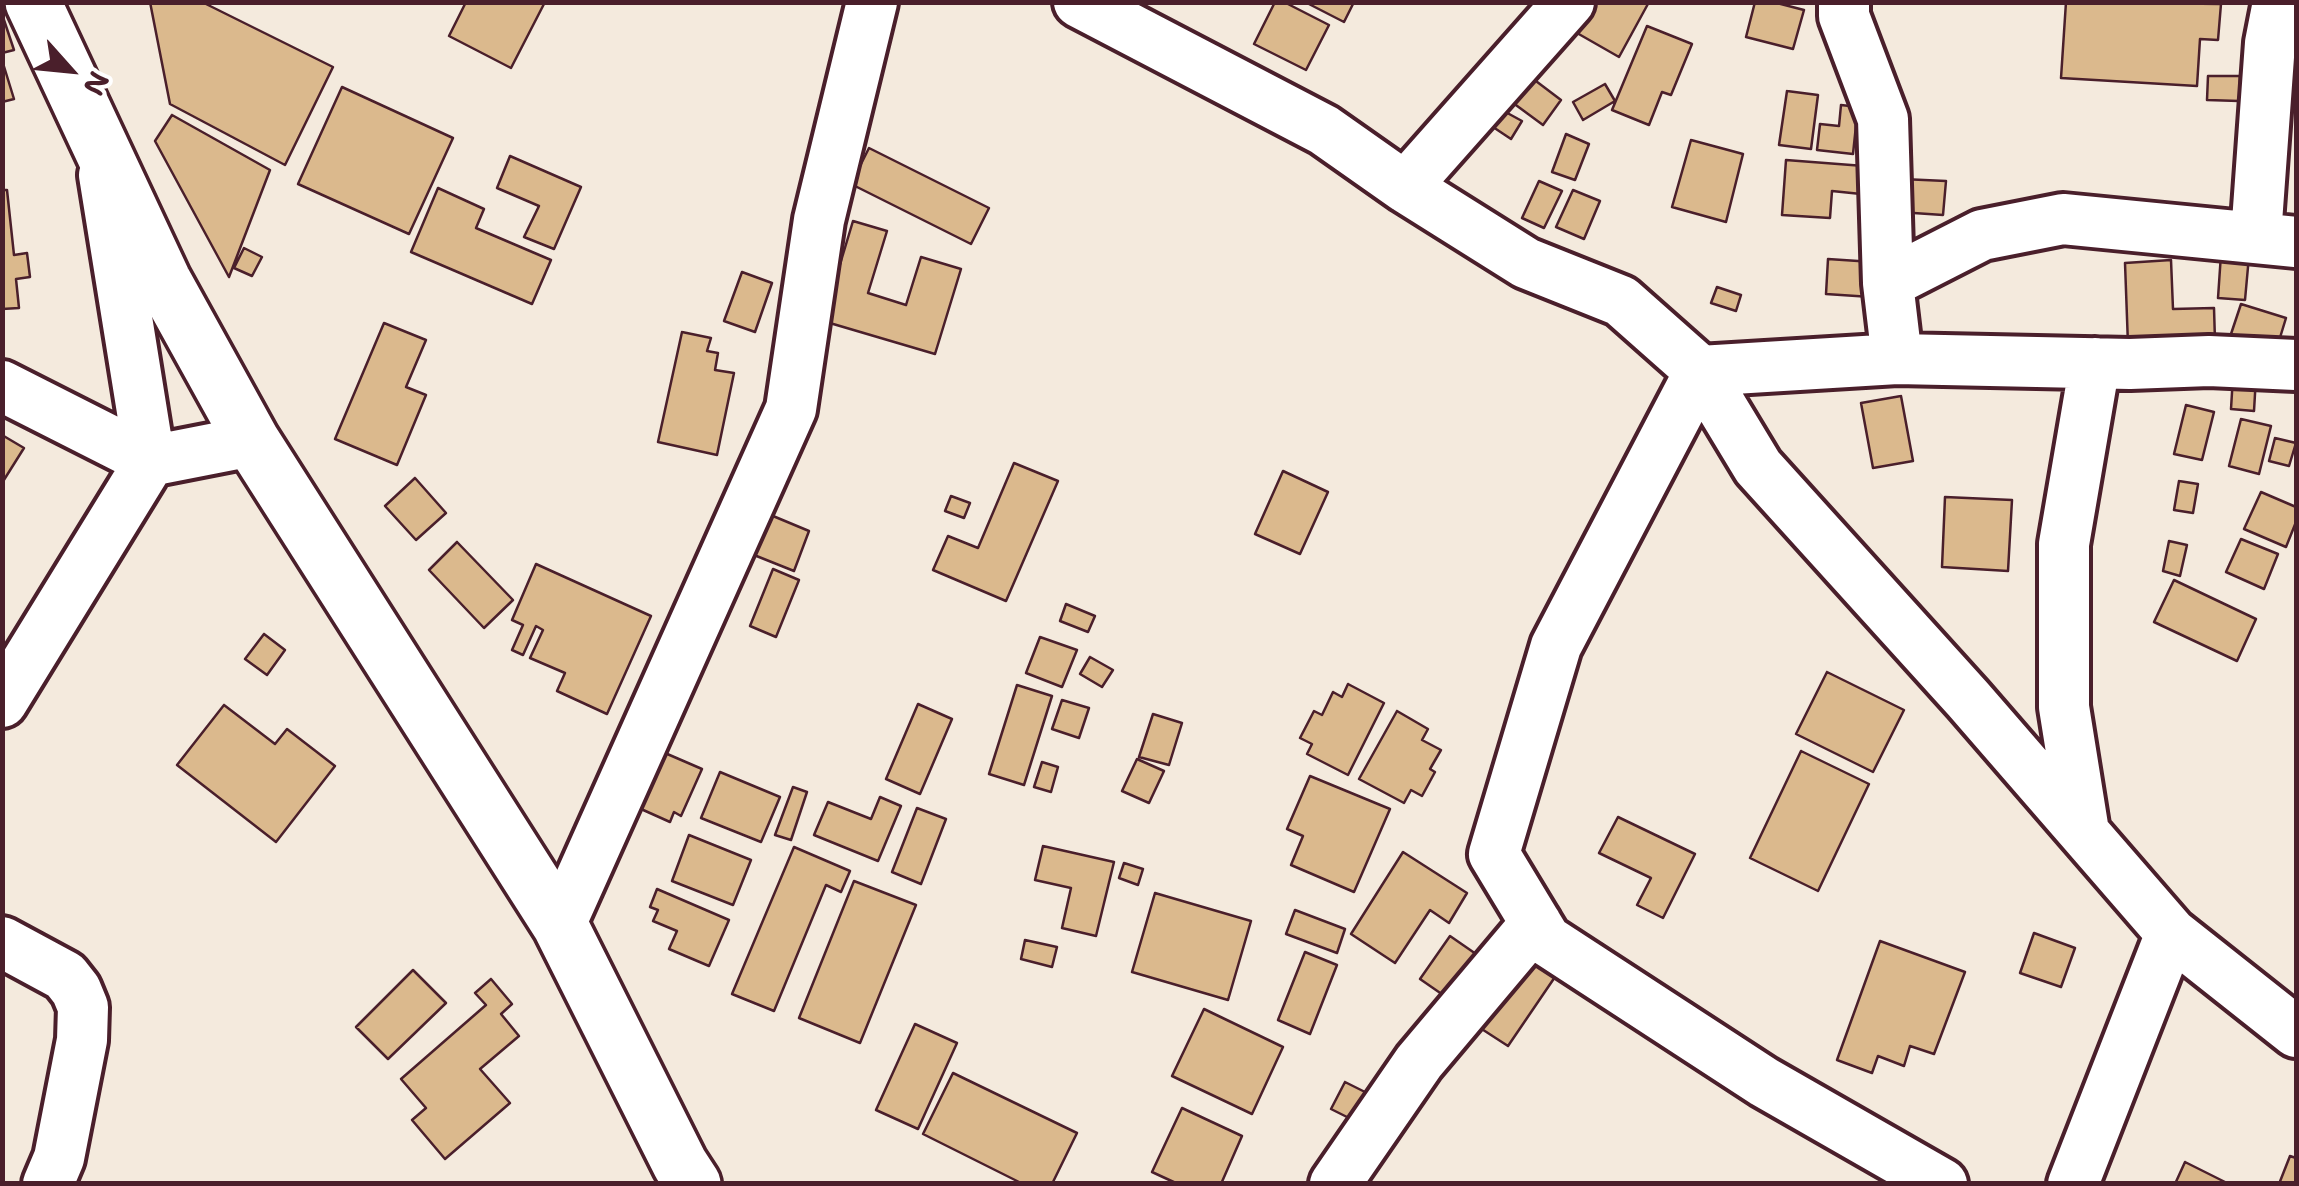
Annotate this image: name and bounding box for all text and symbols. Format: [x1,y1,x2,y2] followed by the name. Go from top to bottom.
[20,20,120,120] north arrow
[75,65,119,102] text: N

